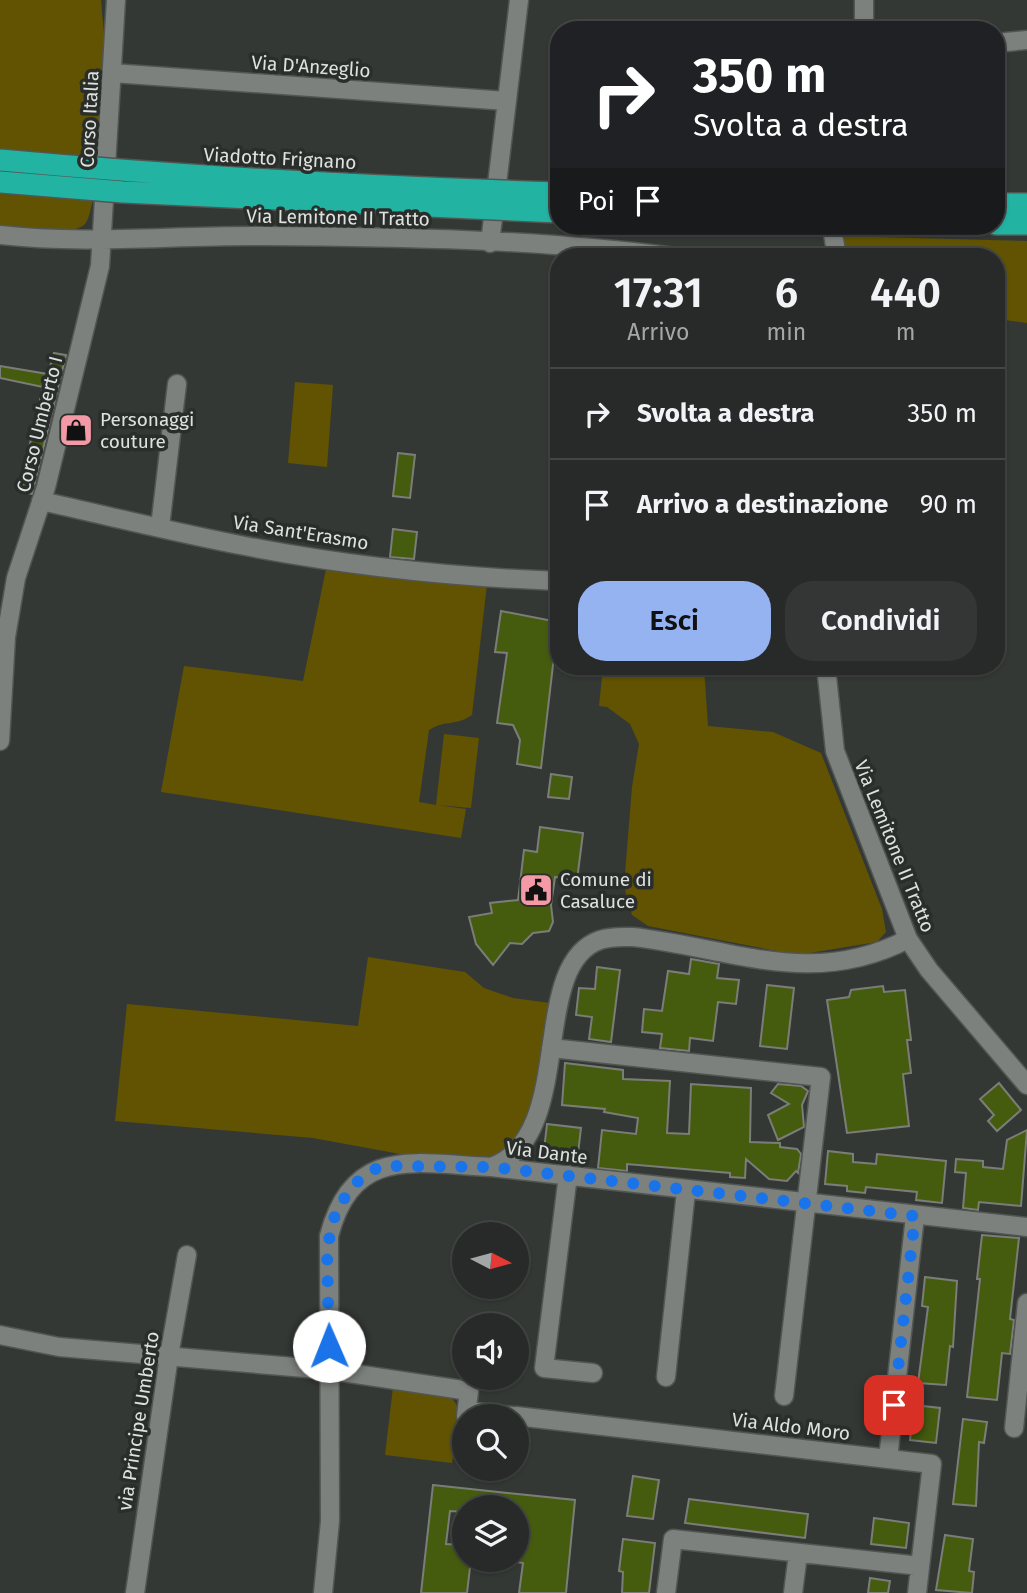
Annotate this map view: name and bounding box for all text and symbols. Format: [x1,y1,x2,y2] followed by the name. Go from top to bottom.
[693,46,826,105] text: 350 m
[578,49,669,140] icon: right
[251,51,371,82] street label: Via D'Anzeglio
[75,70,104,168] street label: Corso Italia
[693,106,909,144] text: Svolta a destra
[203,143,357,174] street label: Viadotto Frignano
[629,182,667,220] icon: arrive
[578,186,615,217] text: Poi
[246,204,430,231] street label: Via Lemitone II Tratto
[614,268,703,318] text: 17:31
[775,268,798,318] text: 6
[870,268,941,318] text: 440
[627,318,689,346] text: Arrivo
[767,318,806,346] text: min
[896,318,915,346] text: m
[11,354,68,495] street label: Corso Umberto I
[578,395,616,433] icon: right
[637,398,815,429] text: Svolta a destra
[907,398,977,429] text: 350 m
[100,408,194,453] place label: Personaggi couture
[57,411,95,449] shop icon: Personaggi couture
[578,486,616,524] icon: arrive
[637,489,888,520] text: Arrivo a destinazione
[920,489,977,520] text: 90 m
[232,510,370,555] street label: Via Sant'Erasmo
[578,581,771,661] button: Esci
[785,581,977,661] button: Condividi
[850,757,940,936] street label: Via Lemitone II Tratto
[560,868,652,913] place label: Comune di Casaluce
[517,871,555,909] public building icon: Comune di Casaluce
[505,1136,589,1169] street label: Via Dante
[452,1222,528,1298] north arrow
[452,1222,529,1572] map controls
[292,1309,366,1383] position arrow
[452,1313,529,1390] button: sound
[113,1330,164,1512] street label: via Principe Umberto
[864,1375,924,1435] pin
[875,1386,913,1424] icon: arrive
[452,1404,529,1481] button: search
[731,1408,851,1445] street label: Via Aldo Moro
[452,1495,529,1572] button: layers

